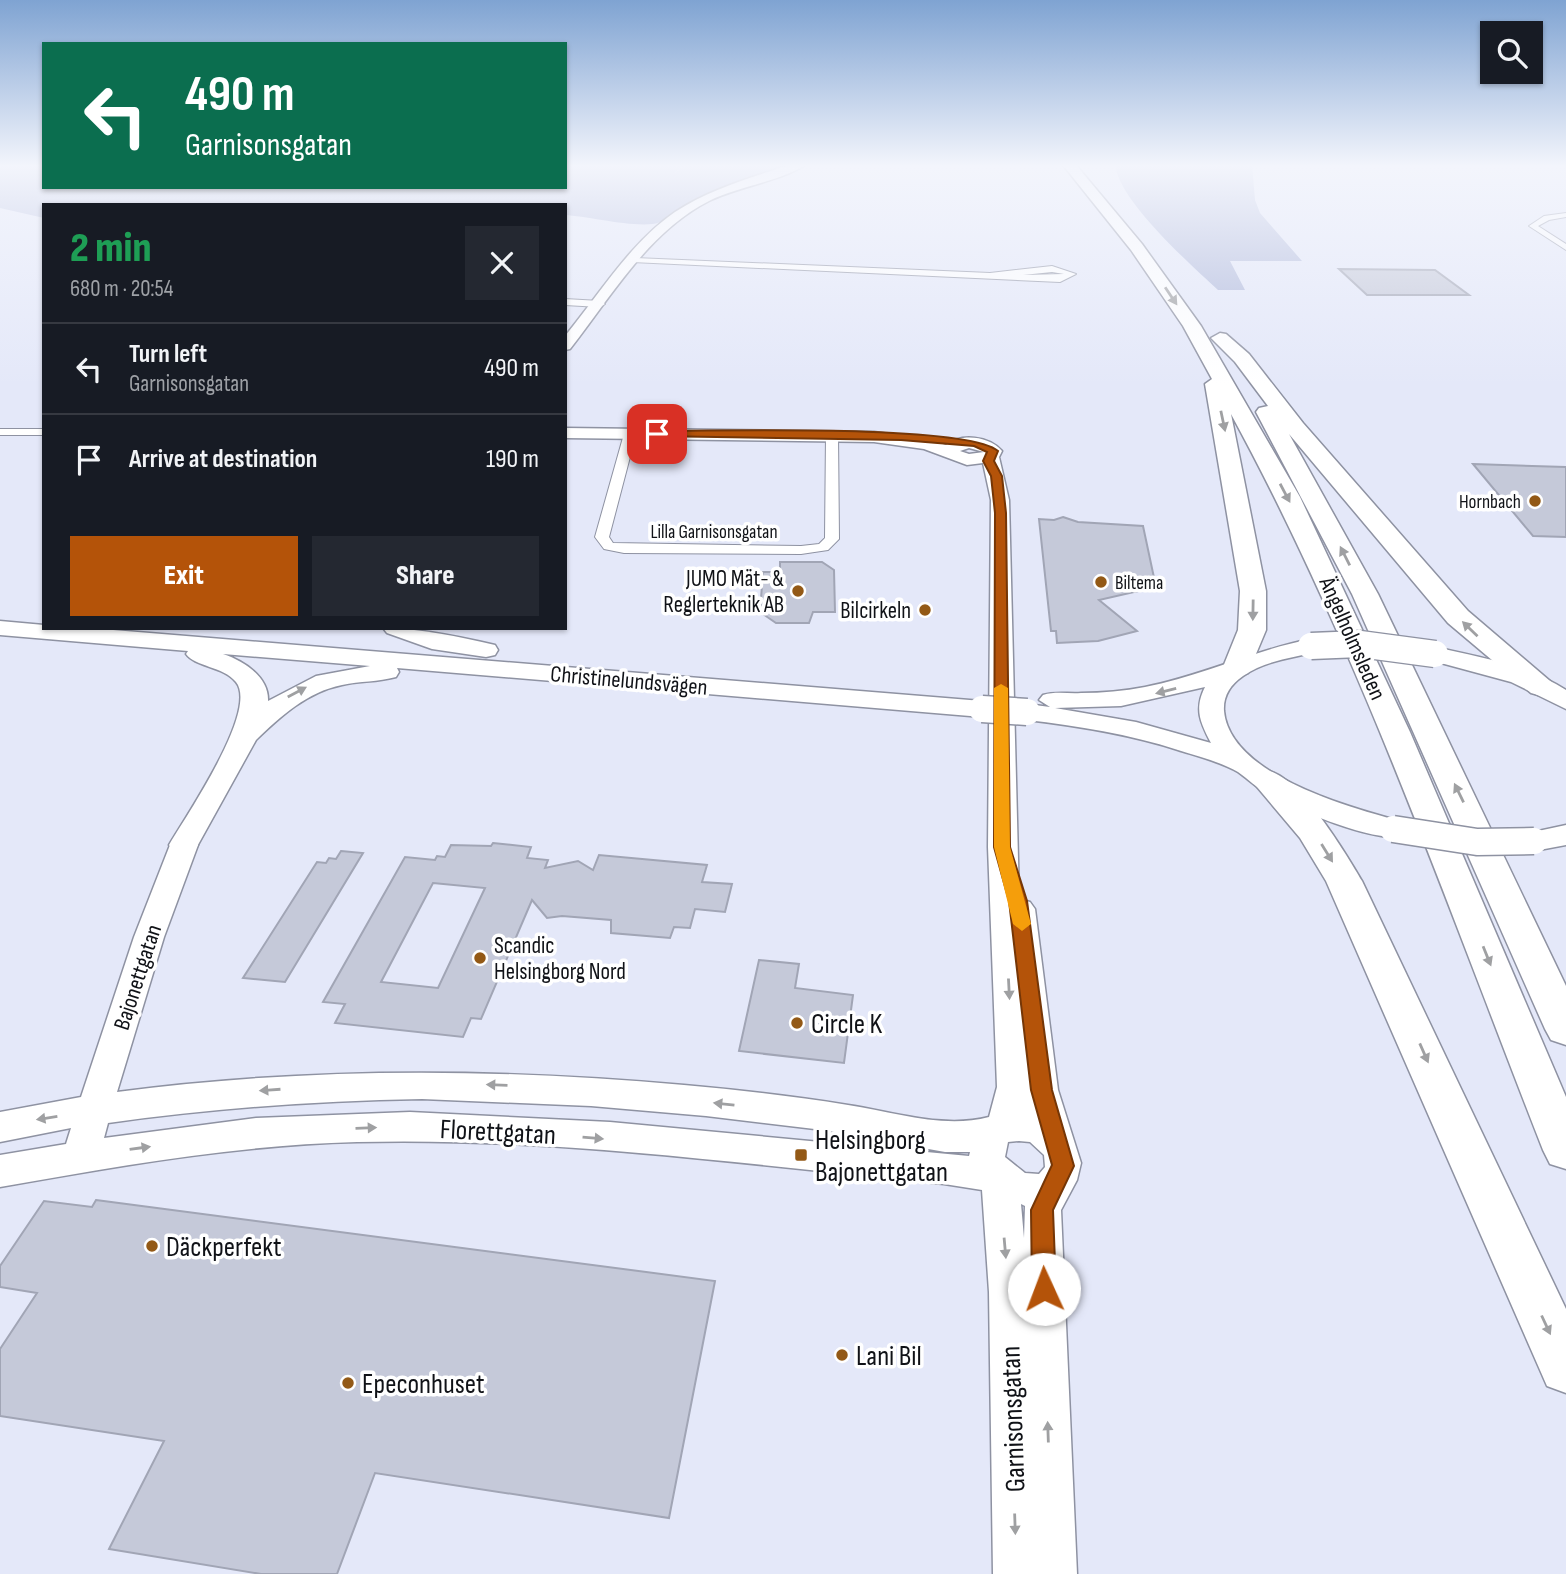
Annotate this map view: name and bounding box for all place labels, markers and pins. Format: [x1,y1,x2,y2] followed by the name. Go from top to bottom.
[627,404,687,464] pin
[1459,491,1521,514] place label: Hornbach
[1527,493,1543,509] marker: Hornbach
[663,565,784,619] place label: JUMO Mät- & Reglerteknik AB
[1115,572,1163,595] place label: Biltema
[1093,574,1109,590] marker: Biltema
[790,583,806,599] marker: JUMO Mät- & Reglerteknik AB
[840,597,911,625] place label: Bilcirkeln
[917,602,933,618] marker: Bilcirkeln
[494,932,626,986] place label: Scandic Helsingborg Nord
[472,950,488,966] marker: Scandic Helsingborg Nord
[811,1008,882,1041] place label: Circle K
[789,1015,805,1031] marker: Circle K
[815,1124,948,1189] place label: Helsingborg Bajonettgatan
[793,1147,809,1163] marker: Helsingborg Bajonettgatan
[166,1231,282,1264] place label: Däckperfekt
[144,1238,160,1254] marker: Däckperfekt
[856,1340,922,1373] place label: Lani Bil
[834,1347,850,1363] marker: Lani Bil
[362,1368,485,1401] place label: Epeconhuset
[340,1375,356,1391] marker: Epeconhuset

